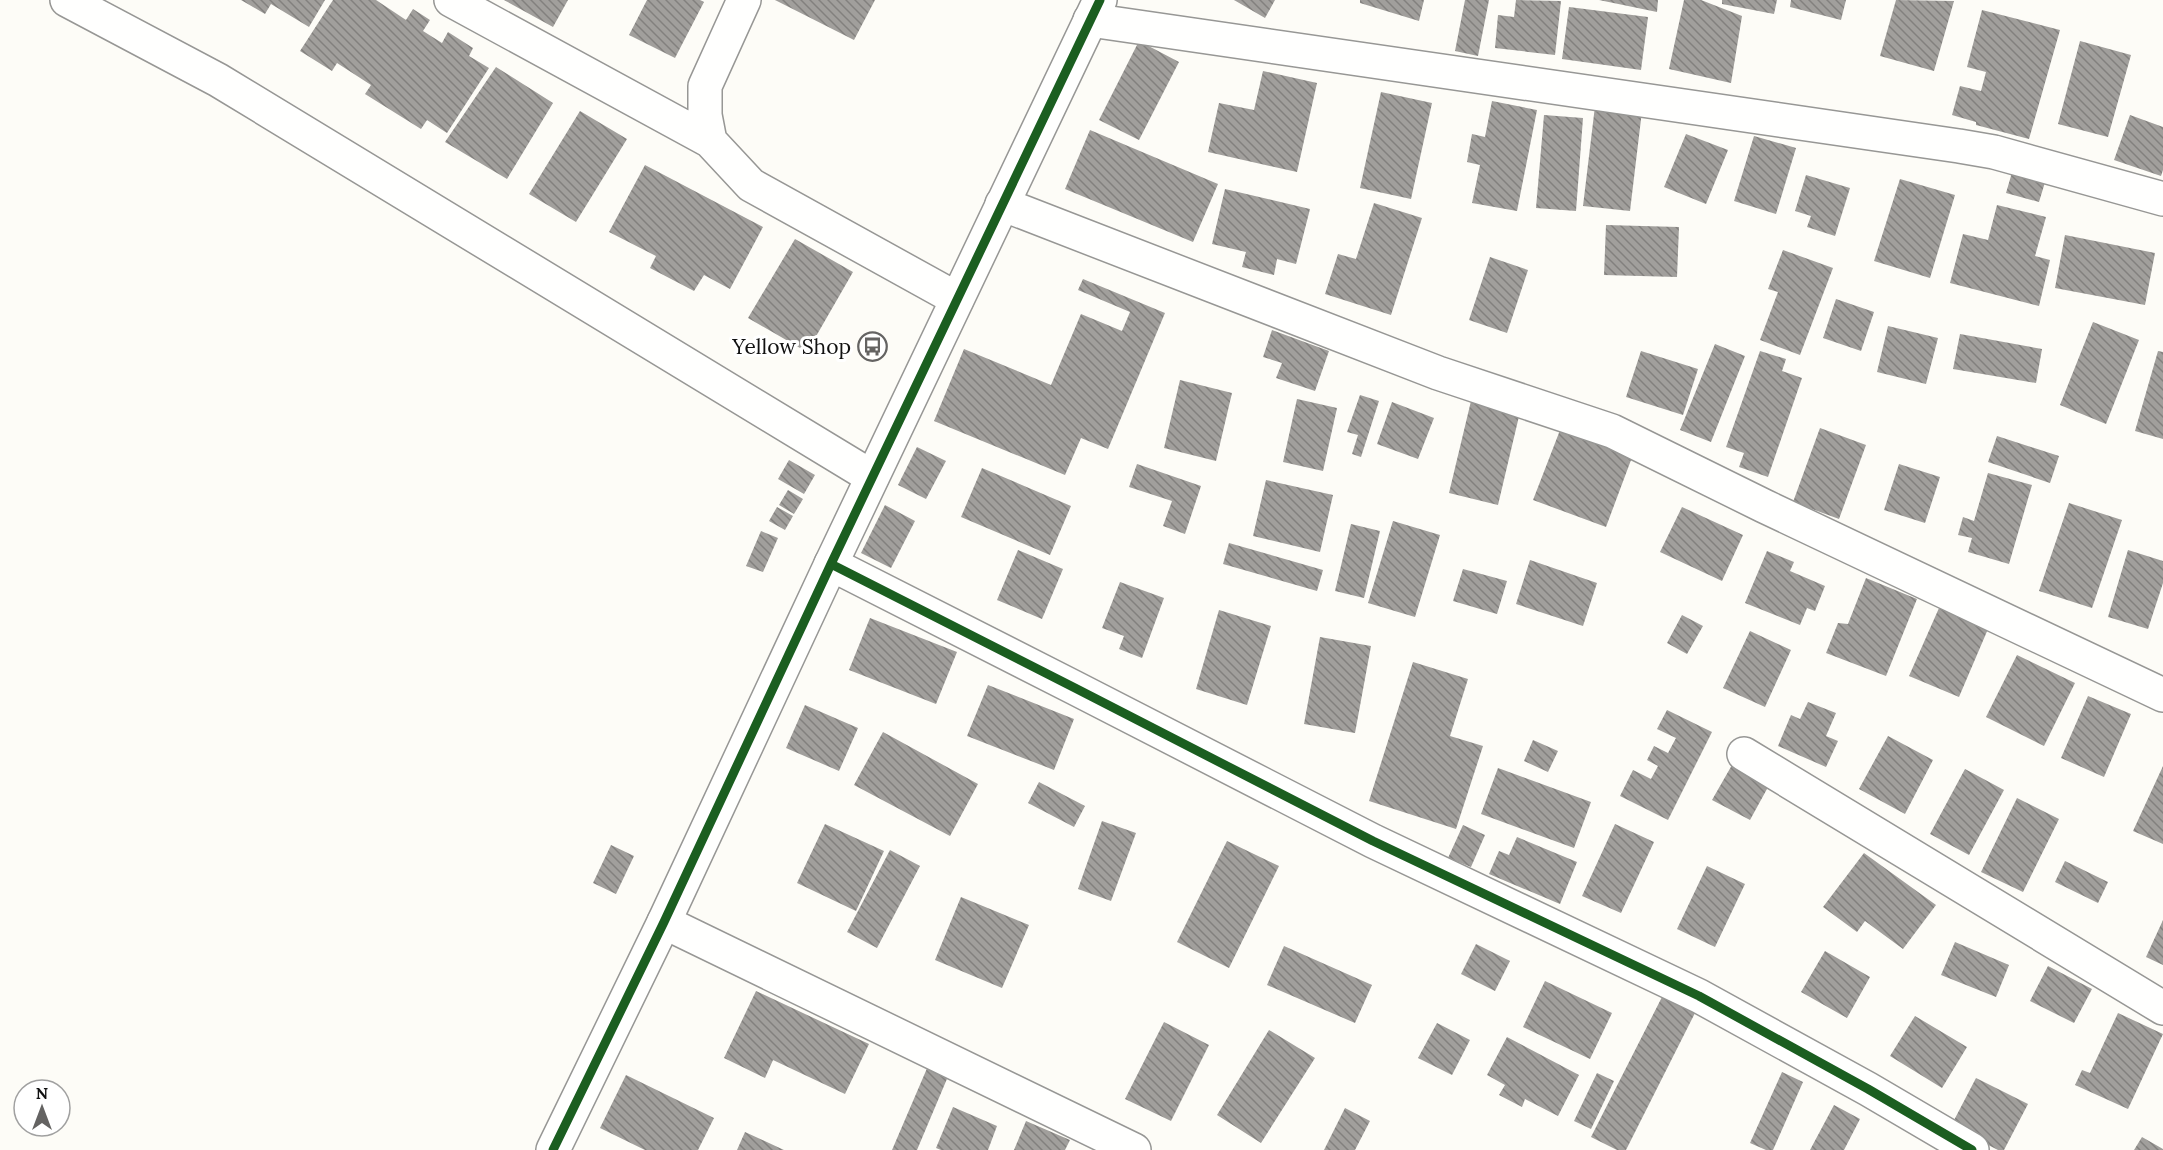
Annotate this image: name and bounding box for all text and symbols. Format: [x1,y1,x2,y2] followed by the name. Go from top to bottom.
[856,331,888,363] bus stop icon: Yellow Shop
[731,333,851,360] place label: Yellow Shop
[12,1078,72,1138] north arrow
[36,1083,48,1103] text: N

